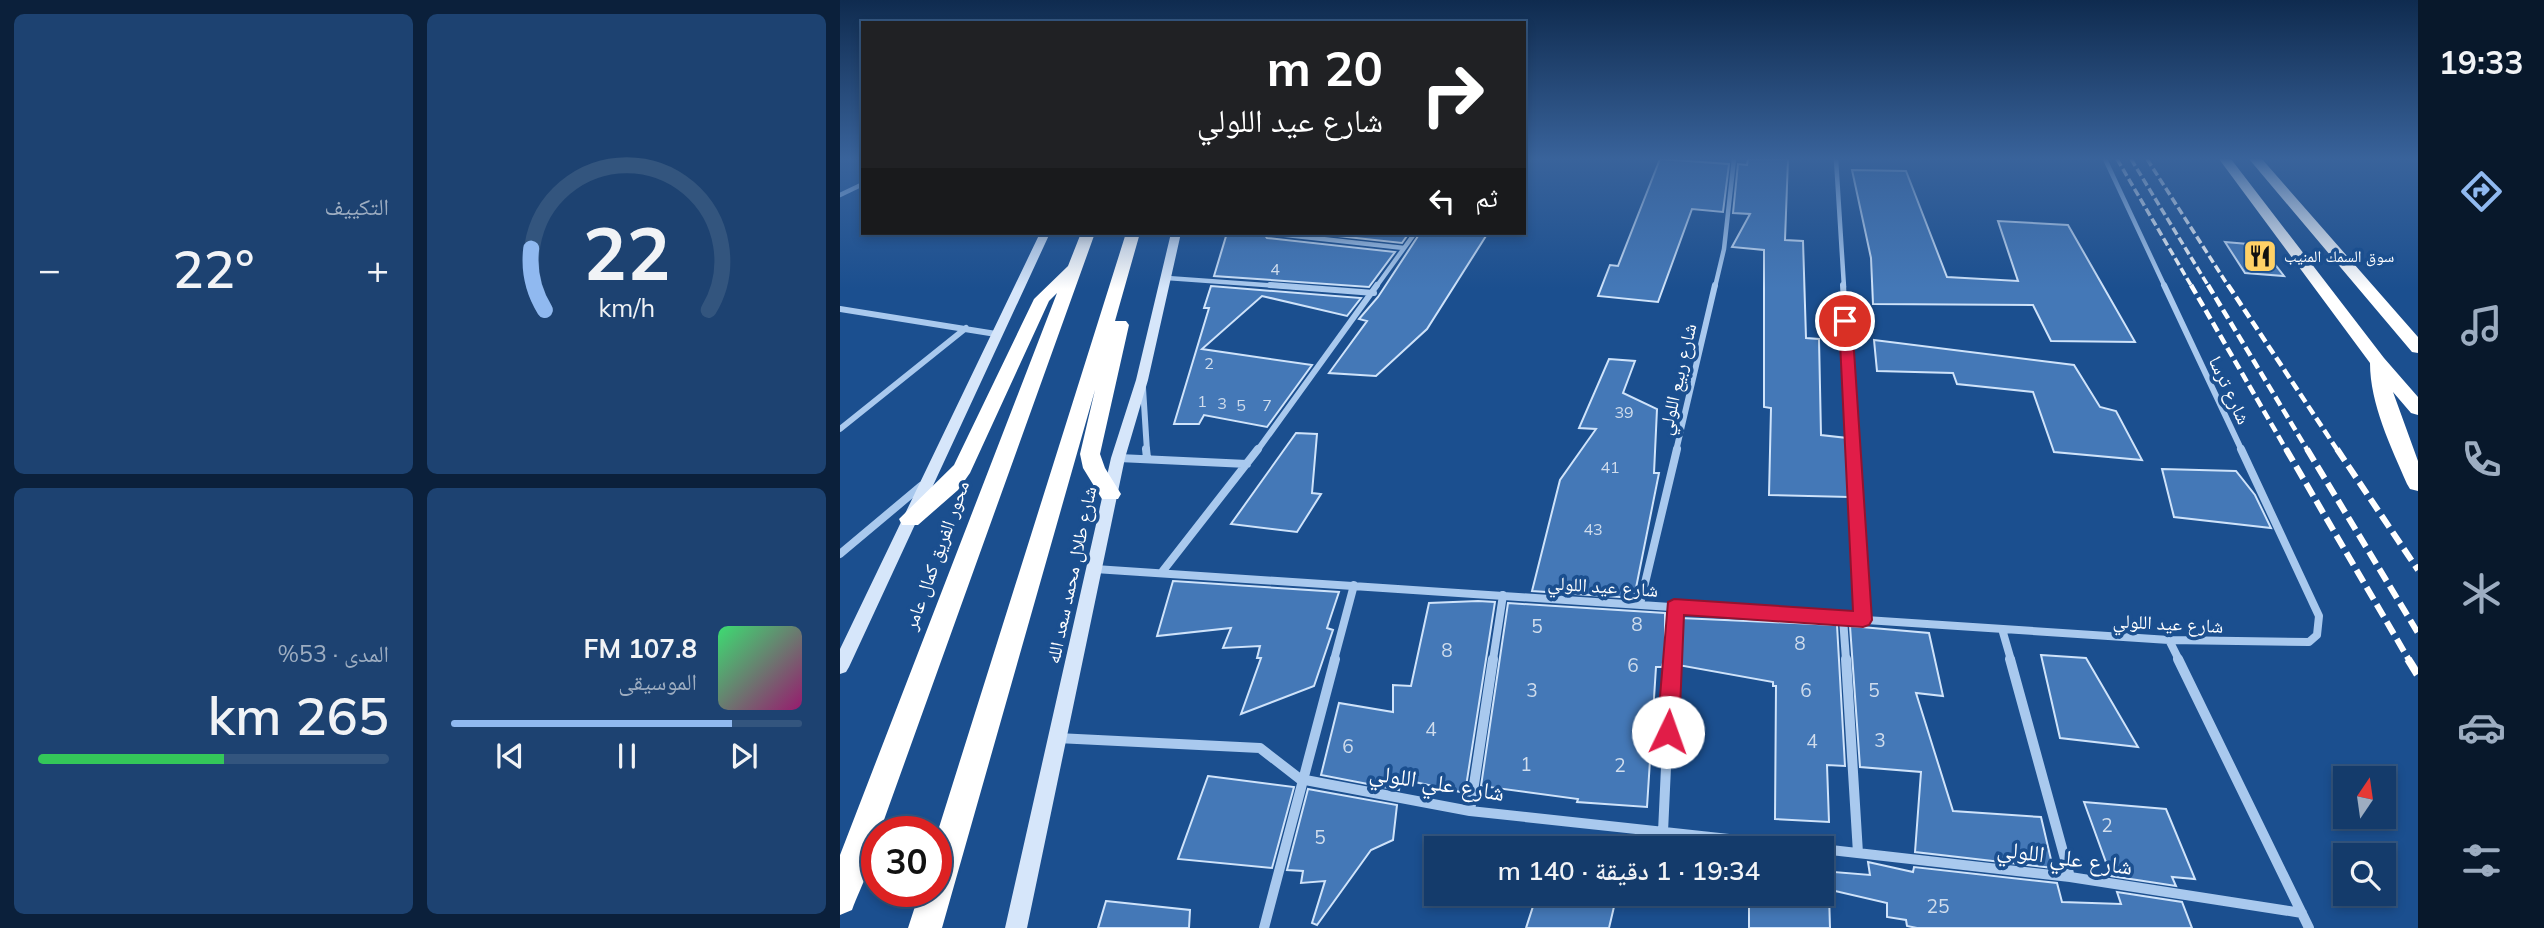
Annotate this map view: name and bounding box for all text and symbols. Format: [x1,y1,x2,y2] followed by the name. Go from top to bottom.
[1267,37,1383,98] text: 20 m
[2439,42,2523,82] text: 19:33
[1407,49,1498,140] icon: right
[1197,100,1383,140] text: شارع عيد اللولي
[2457,167,2506,216] icon: directions
[1475,181,1498,214] text: ثم
[1423,182,1461,220] icon: left
[324,192,389,221] text: التكييف
[583,207,670,298] text: 22
[173,236,254,301] text: 22°
[2241,237,2279,275] restaurant icon: سوق السمك المنيب
[38,245,61,293] text: −
[366,245,389,293] text: +
[2284,246,2394,267] place label: سوق السمك المنيب
[1270,259,1280,279] house number: 4
[1815,291,1875,351] pin
[598,292,655,323] text: km/h
[2457,301,2506,350] icon: music
[1826,302,1864,340] icon: arrive
[1653,321,1705,438] street label: شارع ربيع اللولي
[2204,352,2256,428] street label: شارع ترسا
[1204,353,1214,373] house number: 2
[1197,391,1207,411] house number: 1
[1217,393,1227,413] house number: 3
[1236,395,1246,415] house number: 5
[1262,395,1272,415] house number: 7
[1614,402,1634,422] house number: 39
[2457,435,2506,484] icon: phone
[1600,457,1620,477] house number: 41
[897,477,974,634] street label: محور الفريق كمال عامر
[1040,484,1102,666] street label: شارع طلال محمد سعد الله
[1583,519,1603,539] house number: 43
[2457,569,2506,618] icon: climate
[1547,570,1659,606] street label: شارع عيد اللولي
[2112,608,2224,642] street label: شارع عيد اللولي
[1631,612,1643,636] house number: 8
[1531,614,1543,638] house number: 5
[1794,631,1806,655] house number: 8
[584,632,697,665] text: 107.8 FM
[1441,638,1453,662] house number: 8
[278,639,389,668] text: المدى · 53%
[1627,653,1639,677] house number: 6
[618,667,697,696] text: الموسيقى
[1526,678,1538,702] house number: 3
[1800,678,1812,702] house number: 6
[1868,678,1880,702] house number: 5
[208,683,389,748] text: 265 km
[1631,695,1705,769] position arrow
[2457,703,2506,752] icon: car
[1425,717,1437,741] house number: 4
[1874,728,1886,752] house number: 3
[1806,729,1818,753] house number: 4
[1342,734,1354,758] house number: 6
[491,737,529,775] icon: previous
[608,737,646,775] icon: pause
[725,737,763,775] icon: next
[1520,752,1532,776] house number: 1
[1614,753,1626,777] house number: 2
[1367,757,1507,812] street label: شارع علي اللولي
[2333,766,2396,830] north arrow
[2333,766,2396,906] map controls
[2101,813,2113,837] house number: 2
[861,816,952,907] speed limit sign: 30
[1314,825,1326,849] house number: 5
[1995,833,2134,886] street label: شارع علي اللولي
[2457,836,2506,885] icon: filters
[2333,843,2396,906] button: search
[1498,854,1760,887] text: 19:34 · 1 دقيقة · 140 m
[1927,894,1949,918] house number: 25

